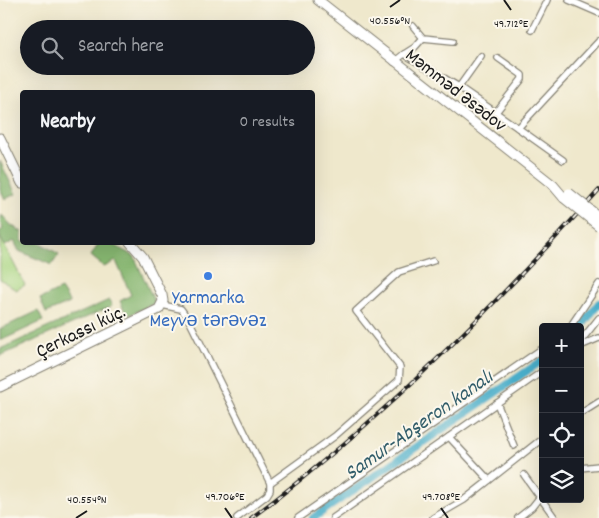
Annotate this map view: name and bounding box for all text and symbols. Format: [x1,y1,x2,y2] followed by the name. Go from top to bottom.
[370,13,410,30] text: 40.556°N
[494,16,529,33] text: 49.712°E
[20,20,315,75] search box
[38,34,66,62] icon: search
[78,34,164,61] text: Search here
[398,43,512,140] street label: Məmməd Əsədov
[40,108,95,138] text: Nearby
[240,111,295,134] text: 0 results
[202,270,214,282] marker: Yarmarka Meyvә tәrәvәz
[150,285,267,336] place label: Yarmarka Meyvә tәrәvәz
[32,299,131,366] street label: Çerkassı küç.
[539,323,584,503] map controls
[539,323,584,368] button: +
[339,363,501,489] water label: Samur-Abşeron kanalı
[539,368,584,413] button: −
[539,413,584,458] button: locate
[539,458,584,503] button: layers
[206,489,245,506] text: 49.706°E
[422,489,460,506] text: 49.708°E
[67,492,107,509] text: 40.554°N

